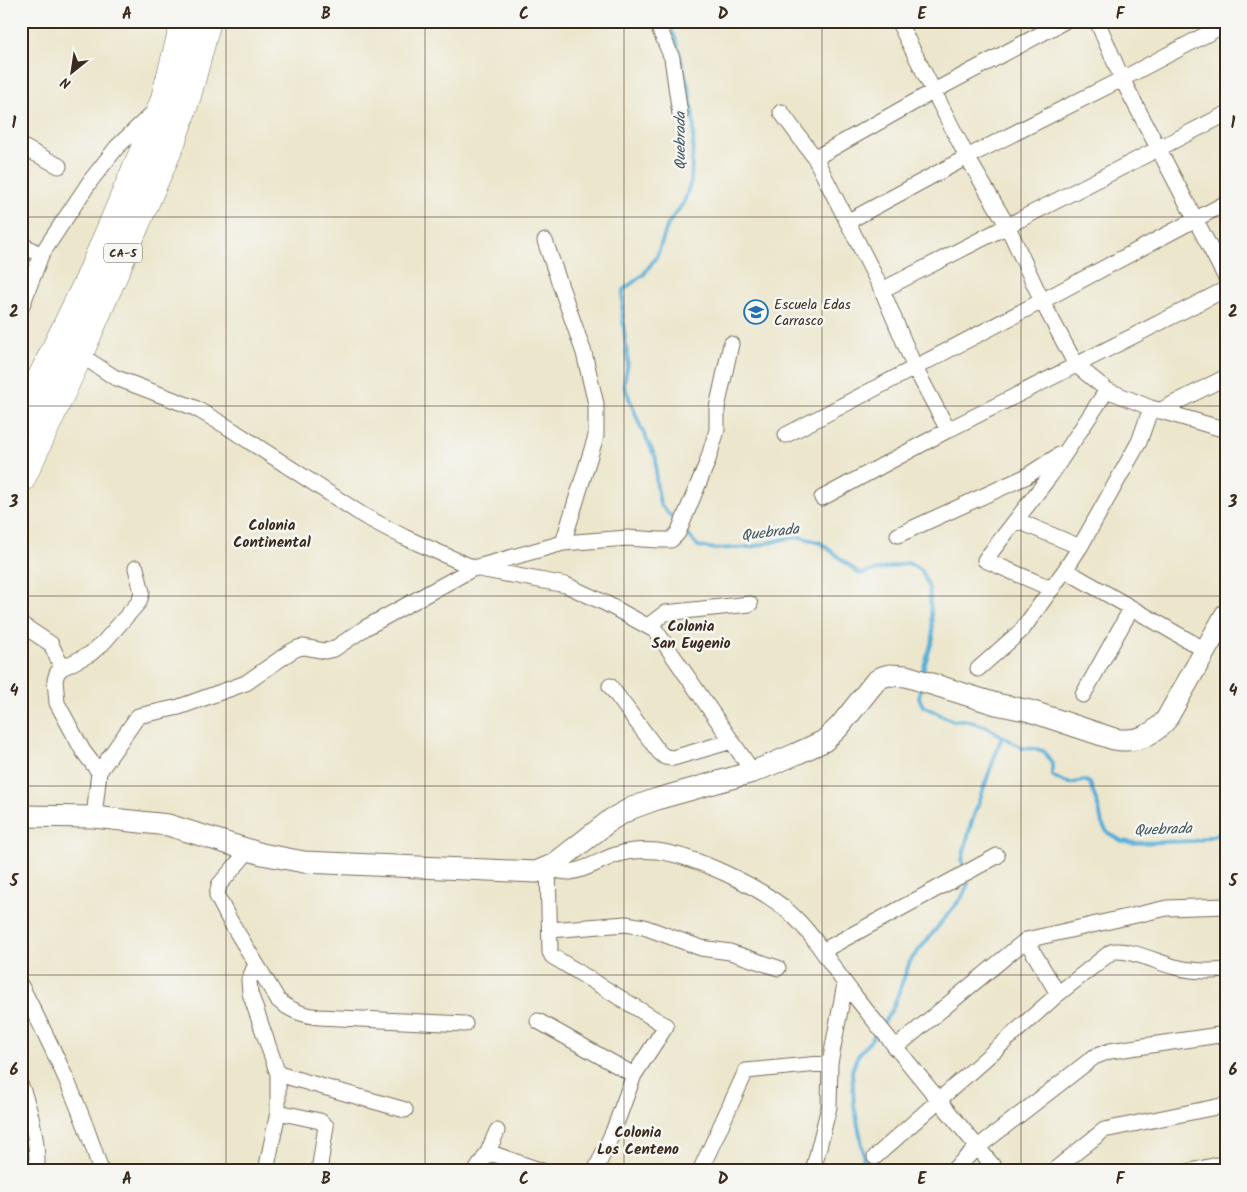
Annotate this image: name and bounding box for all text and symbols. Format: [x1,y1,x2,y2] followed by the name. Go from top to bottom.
[122,2,132,27] text: A
[321,2,331,27] text: B
[519,2,529,27] text: C
[718,2,729,27] text: D
[918,2,928,27] text: E
[1116,2,1126,27] text: F
[48,48,98,98] north arrow
[57,71,75,94] text: N
[12,111,17,136] text: 1
[669,111,693,170] water label: Quebrada
[1231,111,1236,136] text: 1
[104,244,142,262] road number: CA-5
[774,294,851,332] place label: Escuela Edas Carrasco
[743,299,769,325] school or university icon: Escuela Edas Carrasco
[9,300,19,325] text: 2
[1228,300,1238,325] text: 2
[9,490,19,515] text: 3
[1228,490,1238,515] text: 3
[233,514,311,555] district label: Colonia Continental
[740,517,801,548] water label: Quebrada
[651,615,731,656] district label: Colonia San Eugenio
[10,679,19,704] text: 4
[1229,679,1238,704] text: 4
[1134,817,1193,843] water label: Quebrada
[9,869,20,894] text: 5
[1228,869,1239,894] text: 5
[10,1058,19,1083] text: 6
[1229,1058,1238,1083] text: 6
[597,1121,679,1162] district label: Colonia Los Centeno
[122,1167,132,1192] text: A
[321,1167,331,1192] text: B
[519,1167,529,1192] text: C
[718,1167,729,1192] text: D
[918,1167,928,1192] text: E
[1116,1167,1126,1192] text: F

